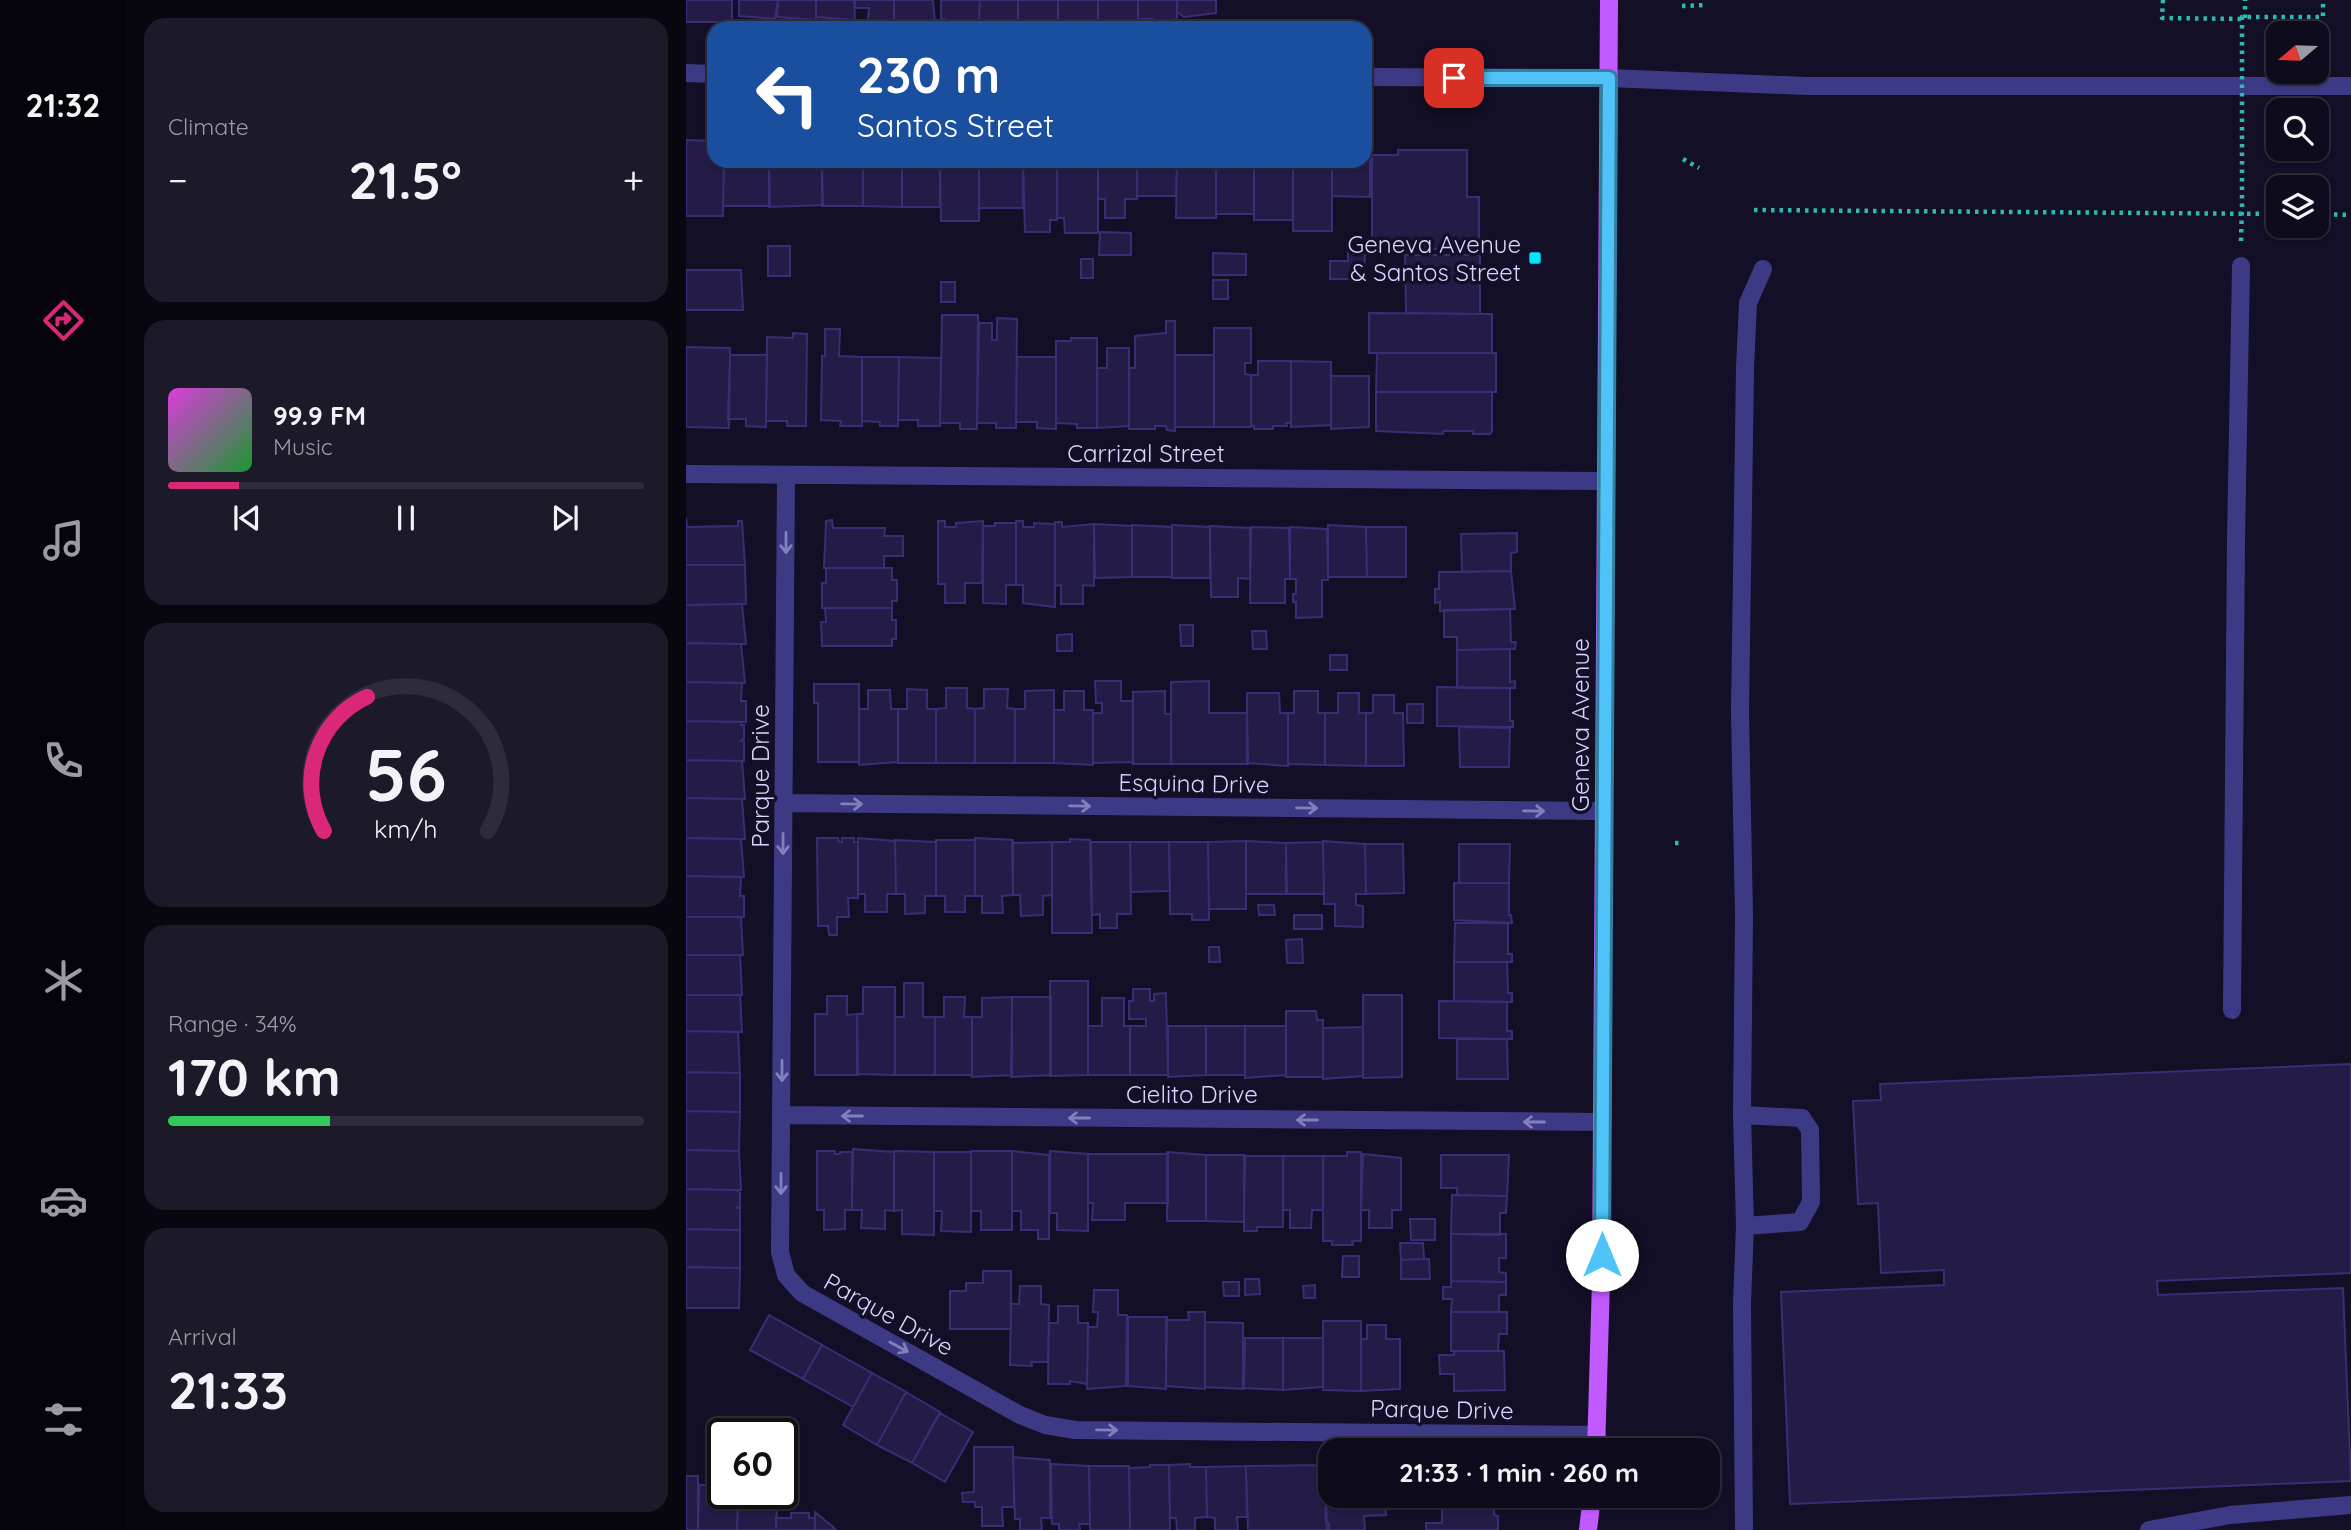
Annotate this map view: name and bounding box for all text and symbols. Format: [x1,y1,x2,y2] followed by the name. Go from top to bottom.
[2266,21,2329,84] north arrow
[2266,21,2329,238] map controls
[857,44,1000,105] text: 230 m
[1424,48,1484,108] pin
[742,49,833,140] icon: left
[1435,59,1473,97] icon: arrive
[26,85,100,125] text: 21:32
[2266,98,2329,161] button: search
[857,105,1054,145] text: Santos Street
[168,112,249,141] text: Climate
[349,147,462,212] text: 21.5°
[168,156,188,204] text: −
[623,156,644,204] text: +
[2266,175,2329,238] button: layers
[1348,229,1521,287] place label: Geneva Avenue & Santos Street
[1527,250,1543,266] marker: Geneva Avenue & Santos Street
[39,296,88,345] icon: directions
[273,399,366,432] text: 99.9 FM
[273,432,333,461] text: Music
[1067,438,1225,468] street label: Carrizal Street
[228,499,266,537] icon: previous
[387,499,425,537] icon: pause
[546,499,584,537] icon: next
[39,516,88,565] icon: music
[779,531,793,554] one-way arrow
[1565,638,1595,812] street label: Geneva Avenue
[745,704,775,848] street label: Parque Drive
[365,728,447,819] text: 56
[39,736,88,785] icon: phone
[1118,767,1270,799] street label: Esquina Drive
[840,797,863,811] one-way arrow
[1068,799,1091,813] one-way arrow
[1295,801,1318,815] one-way arrow
[1523,804,1546,817] one-way arrow
[374,813,438,844] text: km/h
[777,832,790,855] one-way arrow
[39,956,88,1005] icon: climate
[168,1009,297,1038] text: Range · 34%
[168,1044,341,1109] text: 170 km
[775,1060,789,1083] one-way arrow
[1126,1079,1258,1109] street label: Cielito Drive
[841,1109,864,1123] one-way arrow
[1068,1111,1091,1125] one-way arrow
[1296,1113,1319,1127] one-way arrow
[1523,1115,1546,1129] one-way arrow
[774,1172,788,1195] one-way arrow
[39,1176,88,1225] icon: car
[1565,1218,1639,1292] position arrow
[819,1266,959,1362] street label: Parque Drive
[168,1322,237,1351] text: Arrival
[888,1341,909,1354] one-way arrow
[168,1357,288,1422] text: 21:33
[1370,1393,1514,1425] street label: Parque Drive
[39,1395,88,1444] icon: filters
[707,1418,798,1509] speed limit sign: 60
[1095,1423,1118,1437] one-way arrow
[1399,1456,1639,1489] text: 21:33 · 1 min · 260 m

